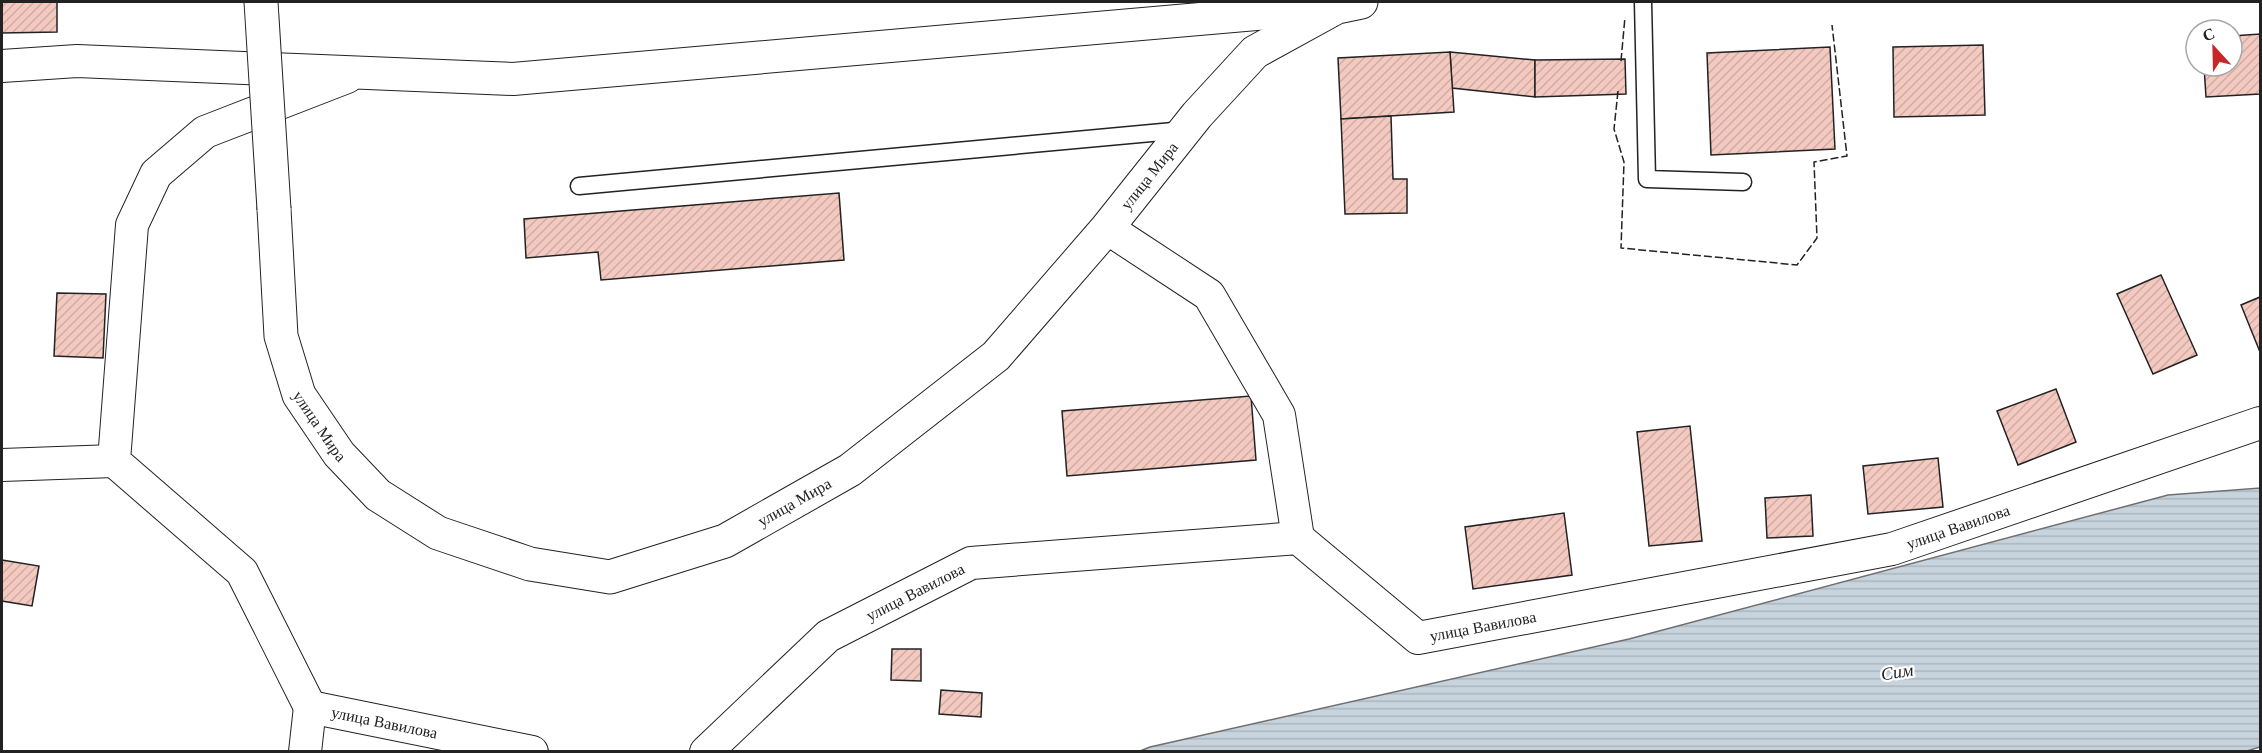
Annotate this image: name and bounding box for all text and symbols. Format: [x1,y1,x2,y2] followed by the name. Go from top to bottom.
[2184,18,2244,78] north arrow
[2200,25,2217,45] text: С
[1117,138,1181,213] street label: улица Мира
[289,387,350,465] street label: улица Мира
[755,474,834,530] street label: улица Мира
[1904,501,2012,553] street label: улица Вавилова
[863,560,967,625] street label: улица Вавилова
[1428,608,1537,645] street label: улица Вавилова
[1879,660,1915,684] water label: Сим
[330,703,439,741] street label: улица Вавилова

